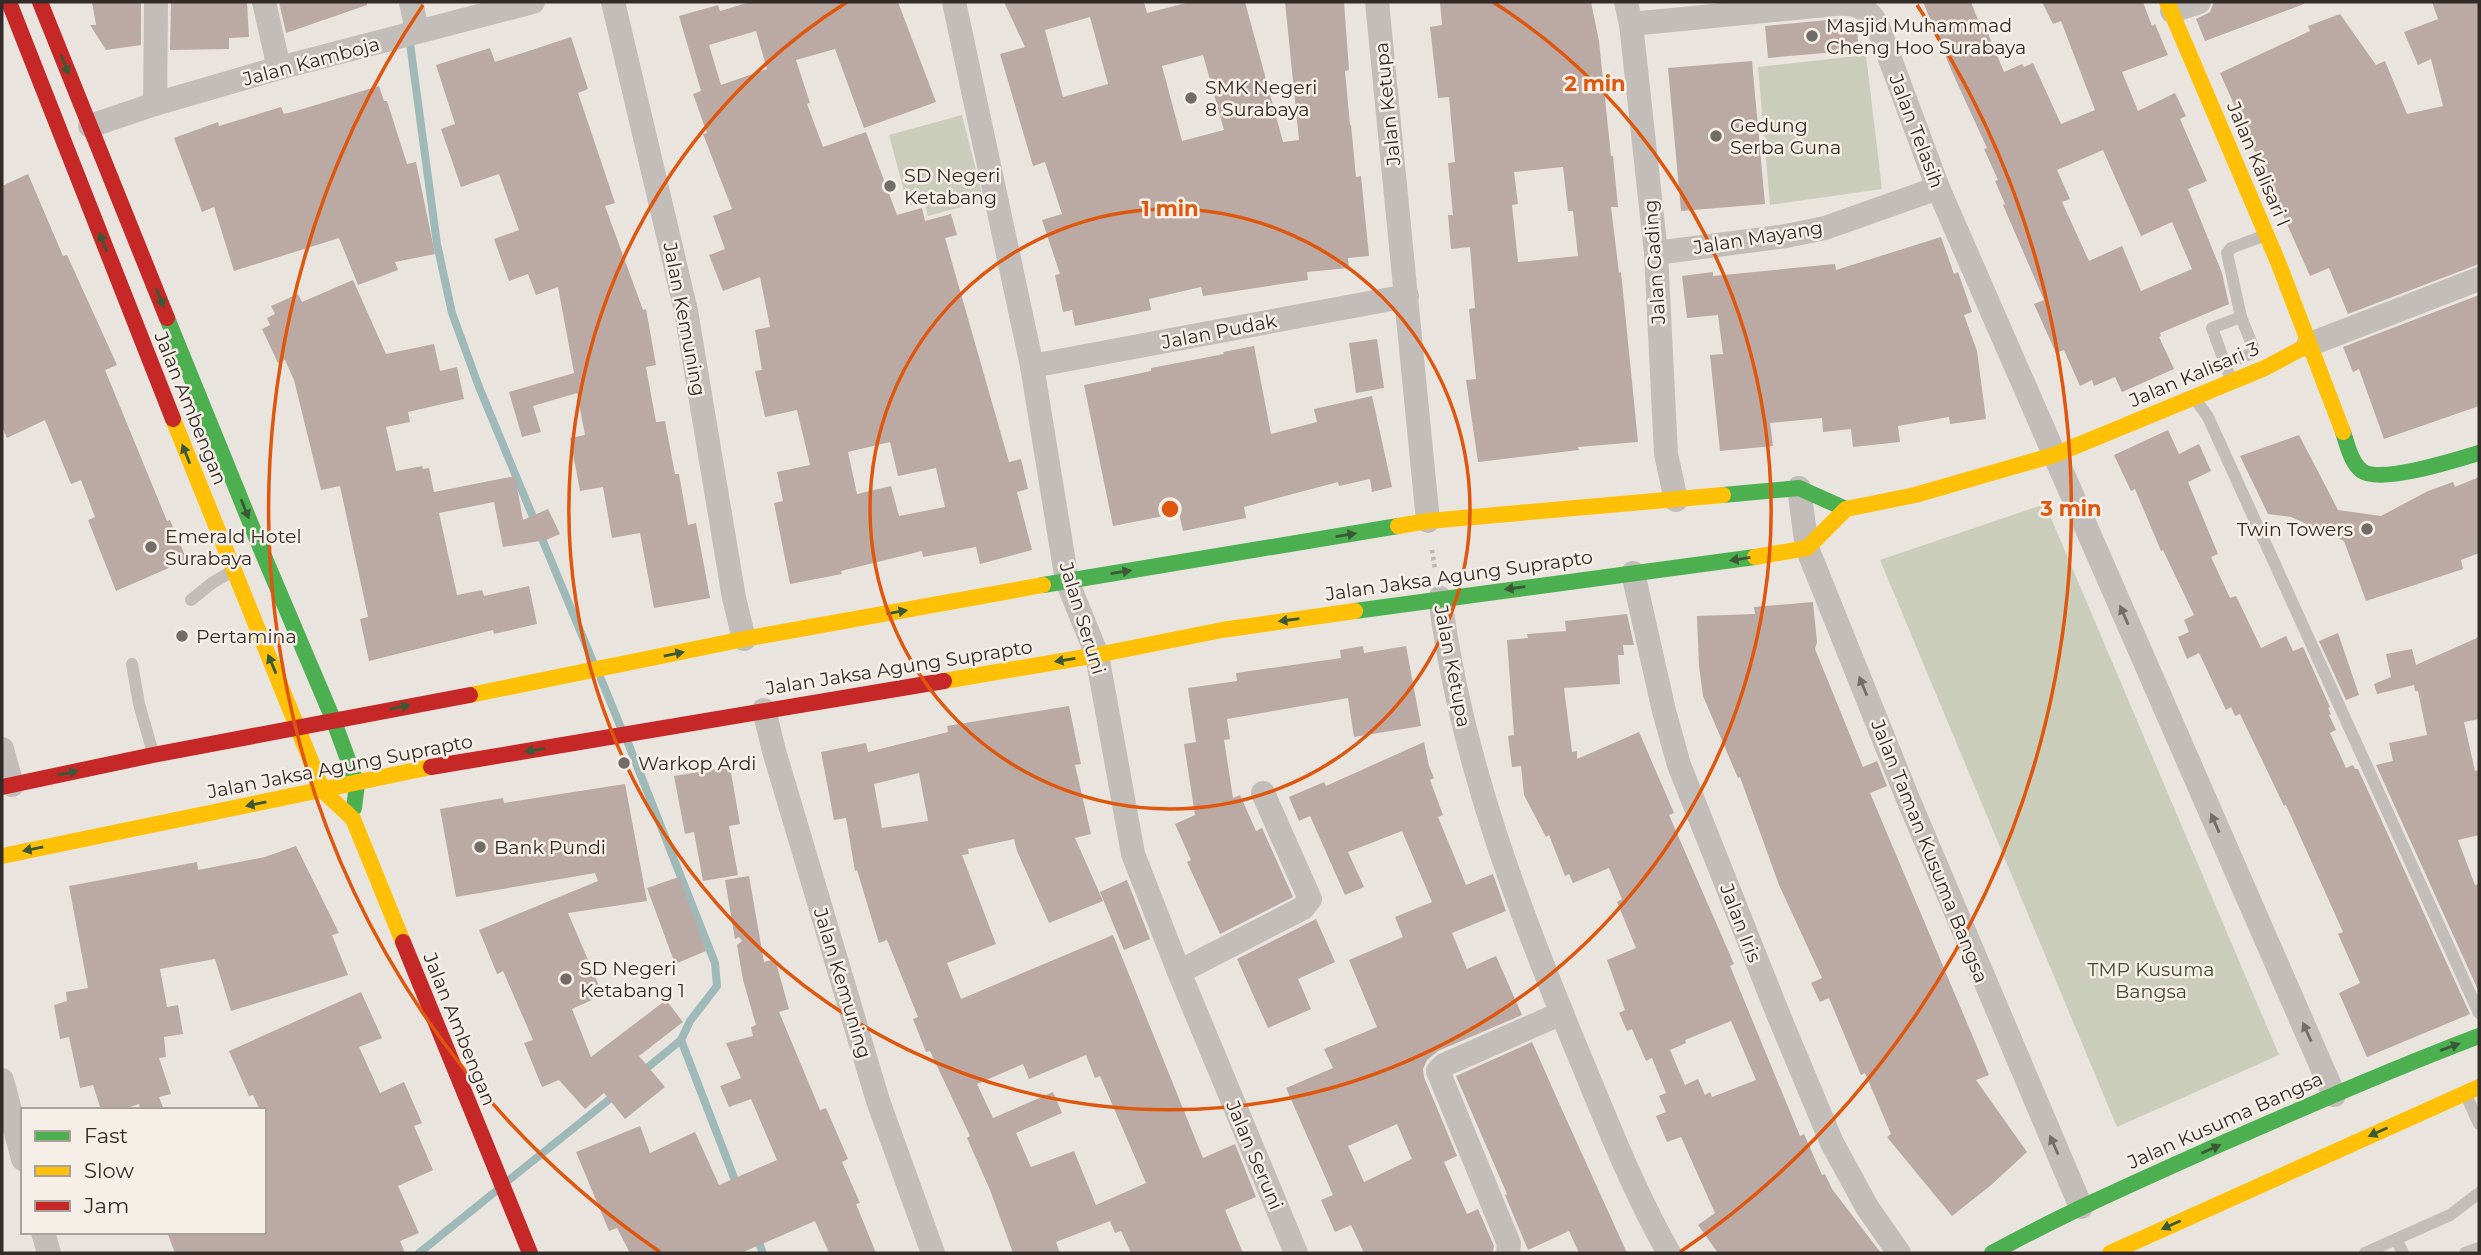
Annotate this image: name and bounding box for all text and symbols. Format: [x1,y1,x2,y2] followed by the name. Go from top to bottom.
[1826,14,2026,59] place label: Masjid Muhammad Cheng Hoo Surabaya
[1804,28,1820,44] marker: Masjid Muhammad Cheng Hoo Surabaya
[239,32,382,91] street label: Jalan Kamboja
[1370,41,1406,168] street label: Jalan Ketupa
[60,55,71,76] one-way arrow
[1884,70,1949,191] street label: Jalan Telasih
[1564,71,1626,96] text: 2 min
[1205,76,1317,121] place label: SMK Negeri 8 Surabaya
[1183,90,1199,106] marker: SMK Negeri 8 Surabaya
[2222,97,2295,230] street label: Jalan Kalisari I
[1730,114,1841,159] place label: Gedung Serba Guna
[1708,128,1724,144] marker: Gedung Serba Guna
[904,164,1000,209] place label: SD Negeri Ketabang
[882,178,898,194] marker: SD Negeri Ketabang
[1141,196,1199,221] text: 1 min
[1639,199,1670,326] street label: Jalan Gading
[1691,216,1825,259] street label: Jalan Mayang
[97,232,108,253] one-way arrow
[658,239,711,398] street label: Jalan Kemuning
[155,288,166,309] one-way arrow
[1159,309,1279,354] street label: Jalan Pudak
[149,327,232,488] street label: Jalan Ambengan
[2125,337,2262,412] street label: Jalan Kalisari 3
[181,443,192,464] one-way arrow
[2039,496,2102,521] text: 3 min
[1158,497,1182,521] centre of rings
[240,499,251,520] one-way arrow
[2237,518,2353,541] place label: Twin Towers
[2359,521,2375,537] marker: Twin Towers
[165,525,302,570] place label: Emerald Hotel Surabaya
[1335,529,1357,540] one-way arrow
[143,539,159,555] marker: Emerald Hotel Surabaya
[1323,545,1594,606] street label: Jalan Jaksa Agung Suprapto
[1729,554,1751,565] one-way arrow
[1054,558,1111,677] street label: Jalan Seruni
[1110,566,1132,577] one-way arrow
[1503,583,1525,594] one-way arrow
[1429,602,1476,729] street label: Jalan Ketupa
[2119,604,2130,625] one-way arrow
[886,606,908,617] one-way arrow
[1278,615,1300,626] one-way arrow
[196,625,297,648] place label: Pertamina
[174,628,190,644] marker: Pertamina
[763,635,1034,700] street label: Jalan Jaksa Agung Suprapto
[663,648,685,659] one-way arrow
[267,654,278,675] one-way arrow
[1054,655,1076,666] one-way arrow
[1857,675,1868,696] one-way arrow
[389,701,411,712] one-way arrow
[1866,715,1993,986] street label: Jalan Taman Kusuma Bangsa
[204,729,475,804] street label: Jalan Jaksa Agung Suprapto
[524,745,546,756] one-way arrow
[638,752,756,775] place label: Warkop Ardi
[616,755,632,771] marker: Warkop Ardi
[57,767,79,778] one-way arrow
[245,799,267,810] one-way arrow
[2210,813,2221,834] one-way arrow
[494,836,606,859] place label: Bank Pundi
[472,839,488,855] marker: Bank Pundi
[22,844,44,855] one-way arrow
[1715,880,1766,966] street label: Jalan Iris
[808,904,876,1061] street label: Jalan Kemuning
[418,948,501,1109] street label: Jalan Ambengan
[580,957,685,1002] place label: SD Negeri Ketabang 1
[2088,958,2215,1003] park label: TMP Kusuma Bangsa
[558,971,574,987] marker: SD Negeri Ketabang 1
[2301,1021,2312,1042] one-way arrow
[2439,1041,2460,1052] one-way arrow
[2123,1067,2326,1174] street label: Jalan Kusuma Bangsa
[1221,1096,1288,1213] street label: Jalan Seruni
[21,1108,266,1234] legend
[84,1123,128,1148] text: Fast
[2368,1127,2389,1138] one-way arrow
[2048,1134,2059,1155] one-way arrow
[2201,1143,2221,1155] one-way arrow
[84,1158,134,1183] text: Slow
[83,1193,129,1218] text: Jam
[2160,1220,2181,1231] one-way arrow

